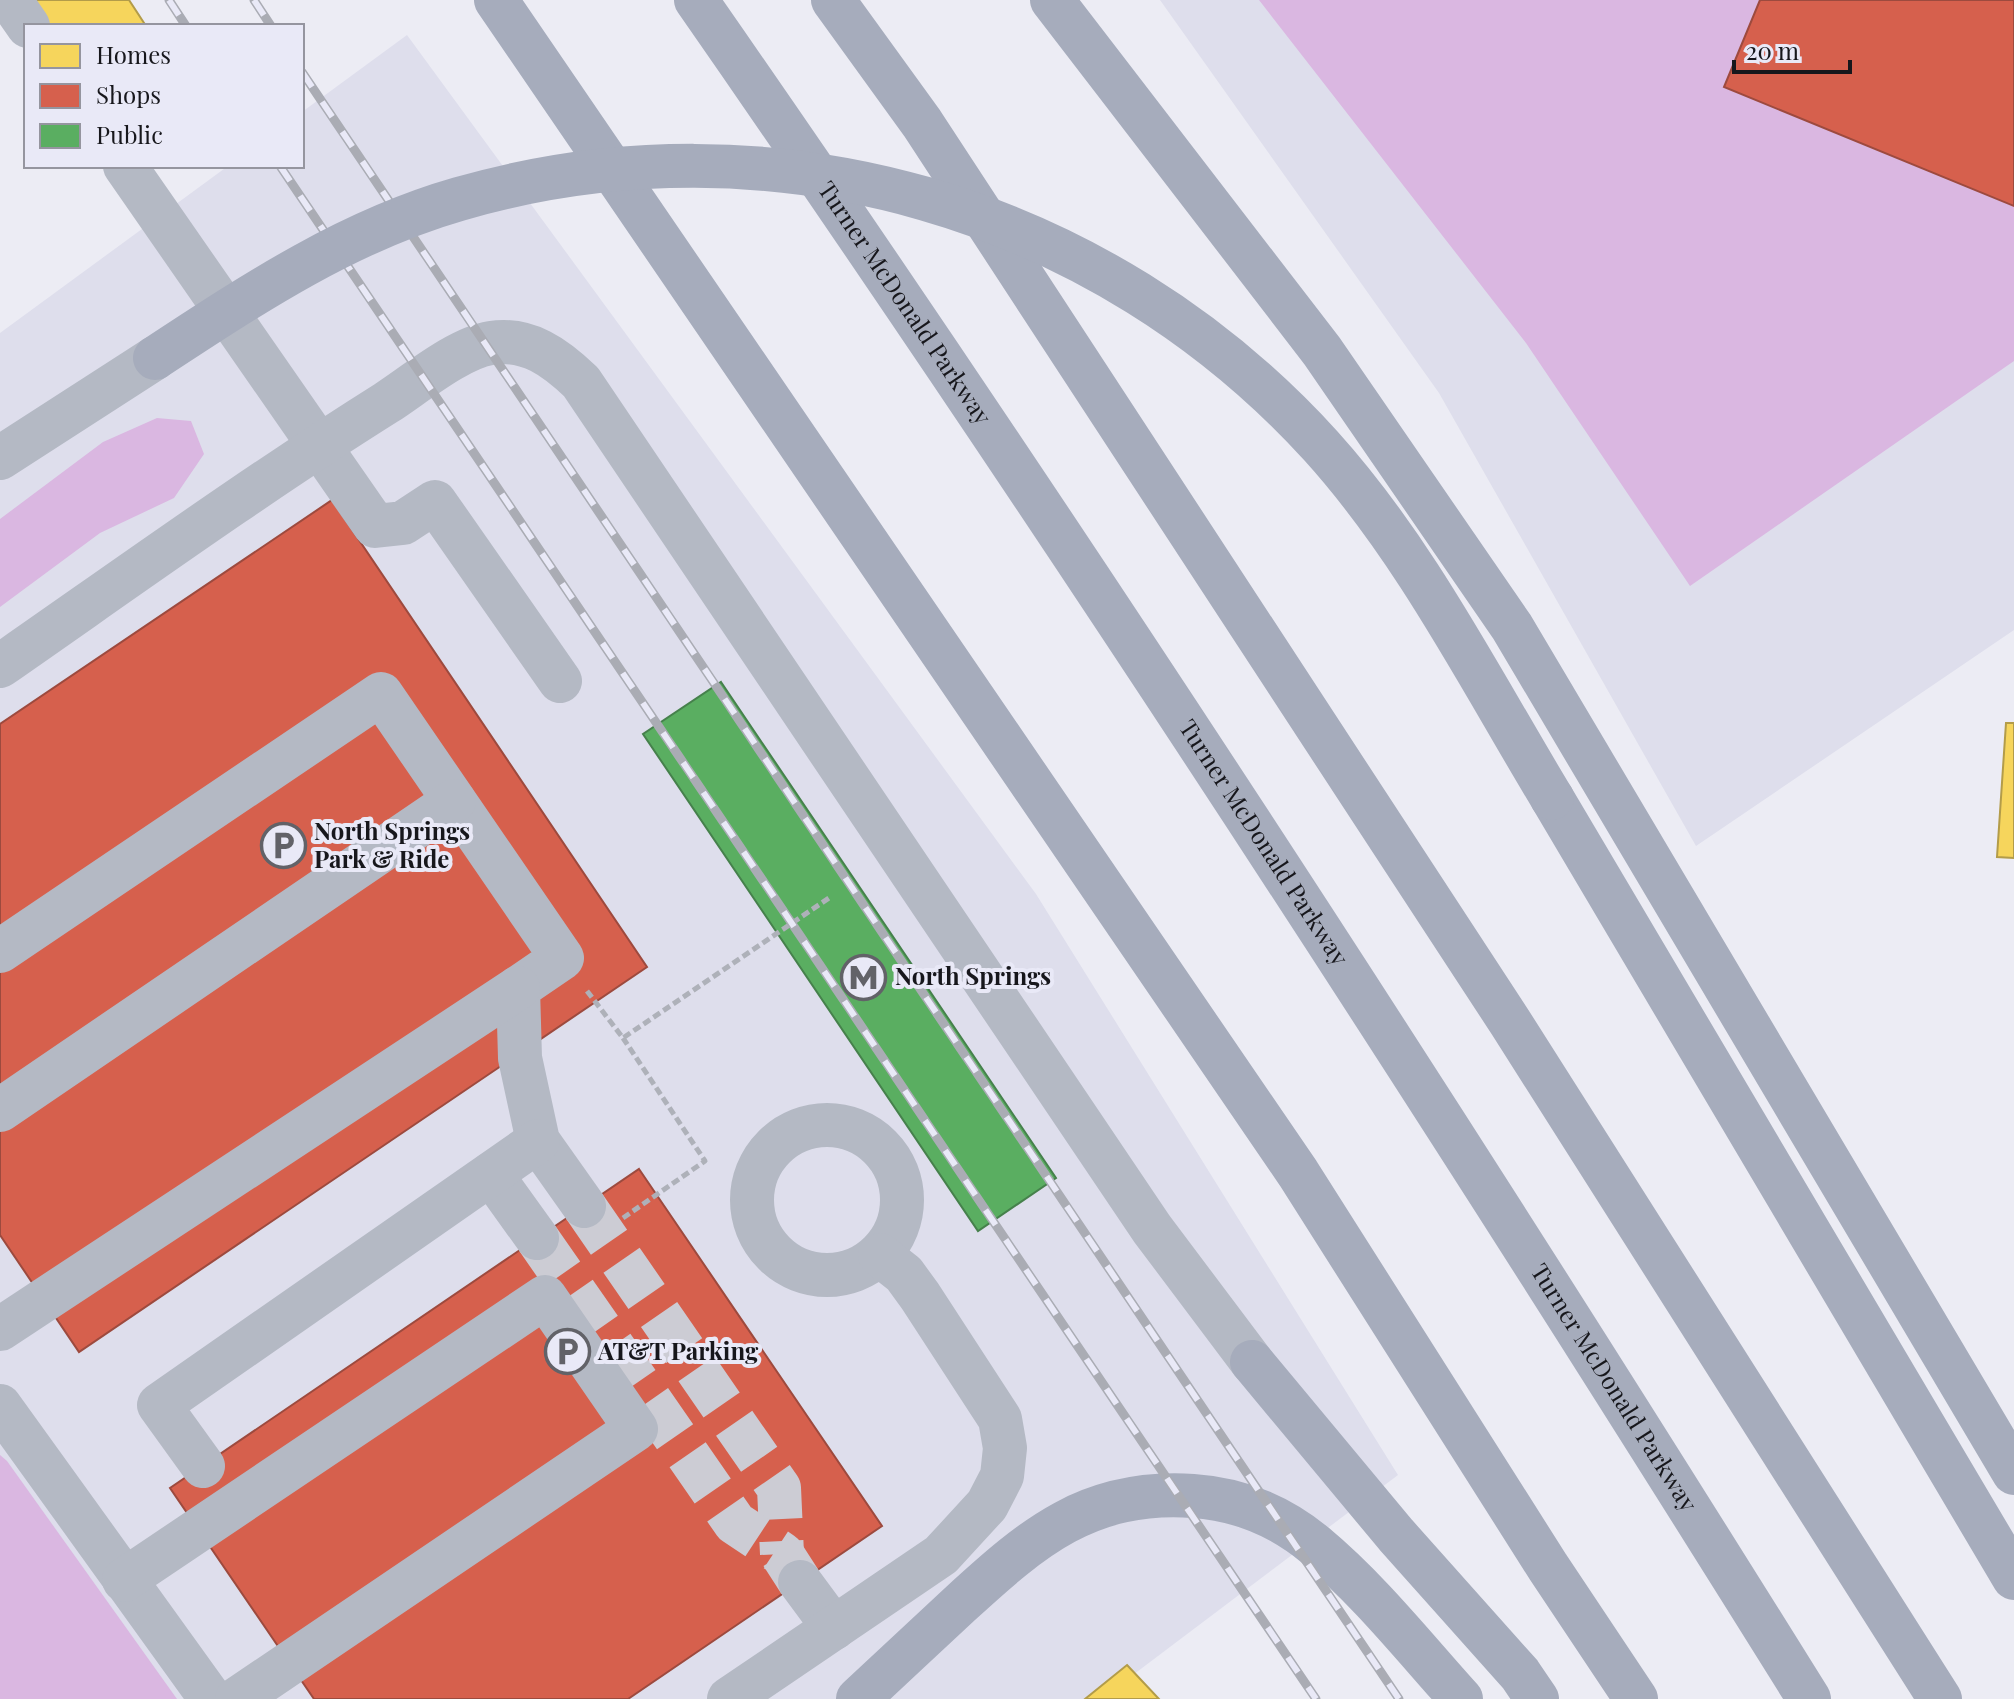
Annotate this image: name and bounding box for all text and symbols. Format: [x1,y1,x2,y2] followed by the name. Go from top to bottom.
[24,24,304,168] legend
[1734,24,1850,74] scale bar
[1746,34,1799,66] text: 20 m
[96,38,171,70] text: Homes
[96,78,161,110] text: Shops
[96,118,163,150] text: Public
[812,174,1000,430] street label: Turner McDonald Parkway
[1173,713,1357,971] street label: Turner McDonald Parkway
[314,814,470,874] place label: North Springs Park & Ride
[259,822,307,870] parking icon: North Springs Park & Ride
[840,953,888,1001] metro station icon: North Springs
[895,959,1051,991] place label: North Springs
[1525,1257,1706,1517] street label: Turner McDonald Parkway
[543,1328,591,1376] parking icon: AT&T Parking
[597,1334,759,1366] place label: AT&T Parking

